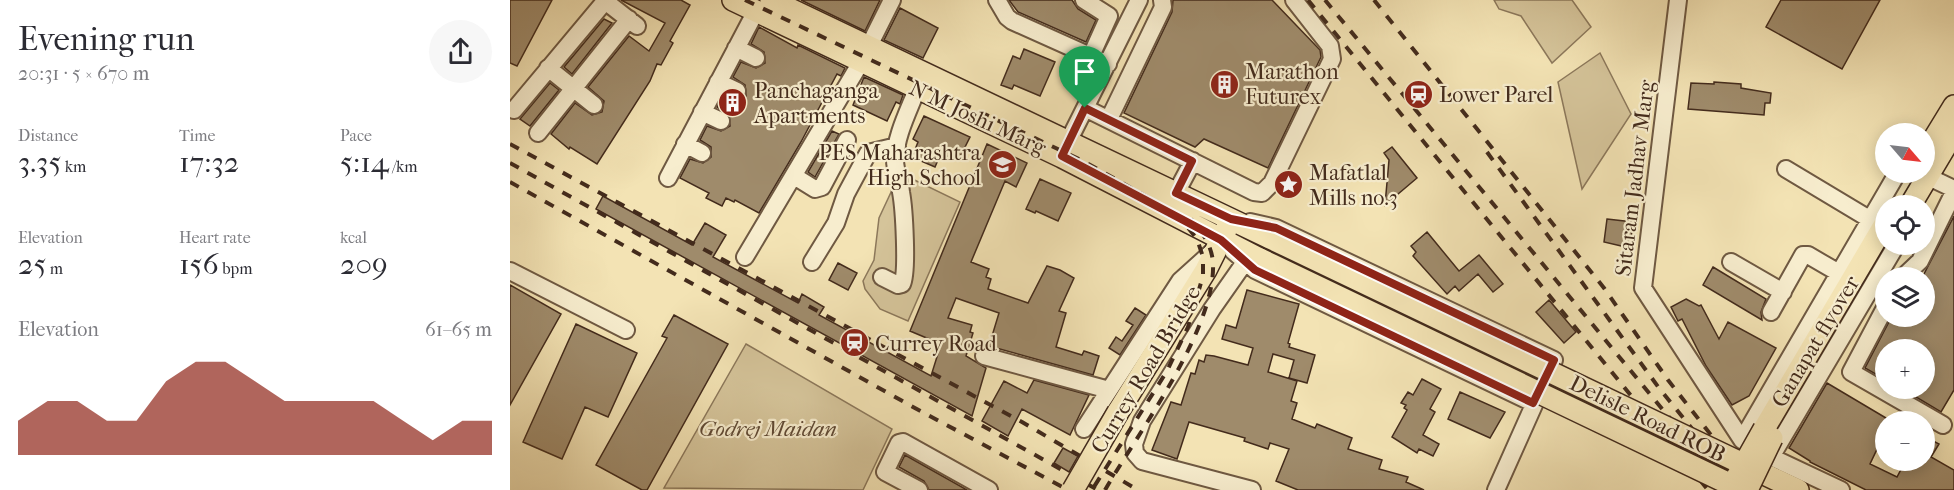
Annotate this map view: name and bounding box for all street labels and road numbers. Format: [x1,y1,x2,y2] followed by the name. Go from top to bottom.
[905,75,1050,161] street label: N M Joshi Marg
[1610,78,1660,278] street label: Sitaram Jadhav Marg
[1766,271,1866,412] street label: Ganapat flyover
[1085,281,1206,458] street label: Currey Road Bridge
[1565,370,1730,468] street label: Delisle Road ROB

